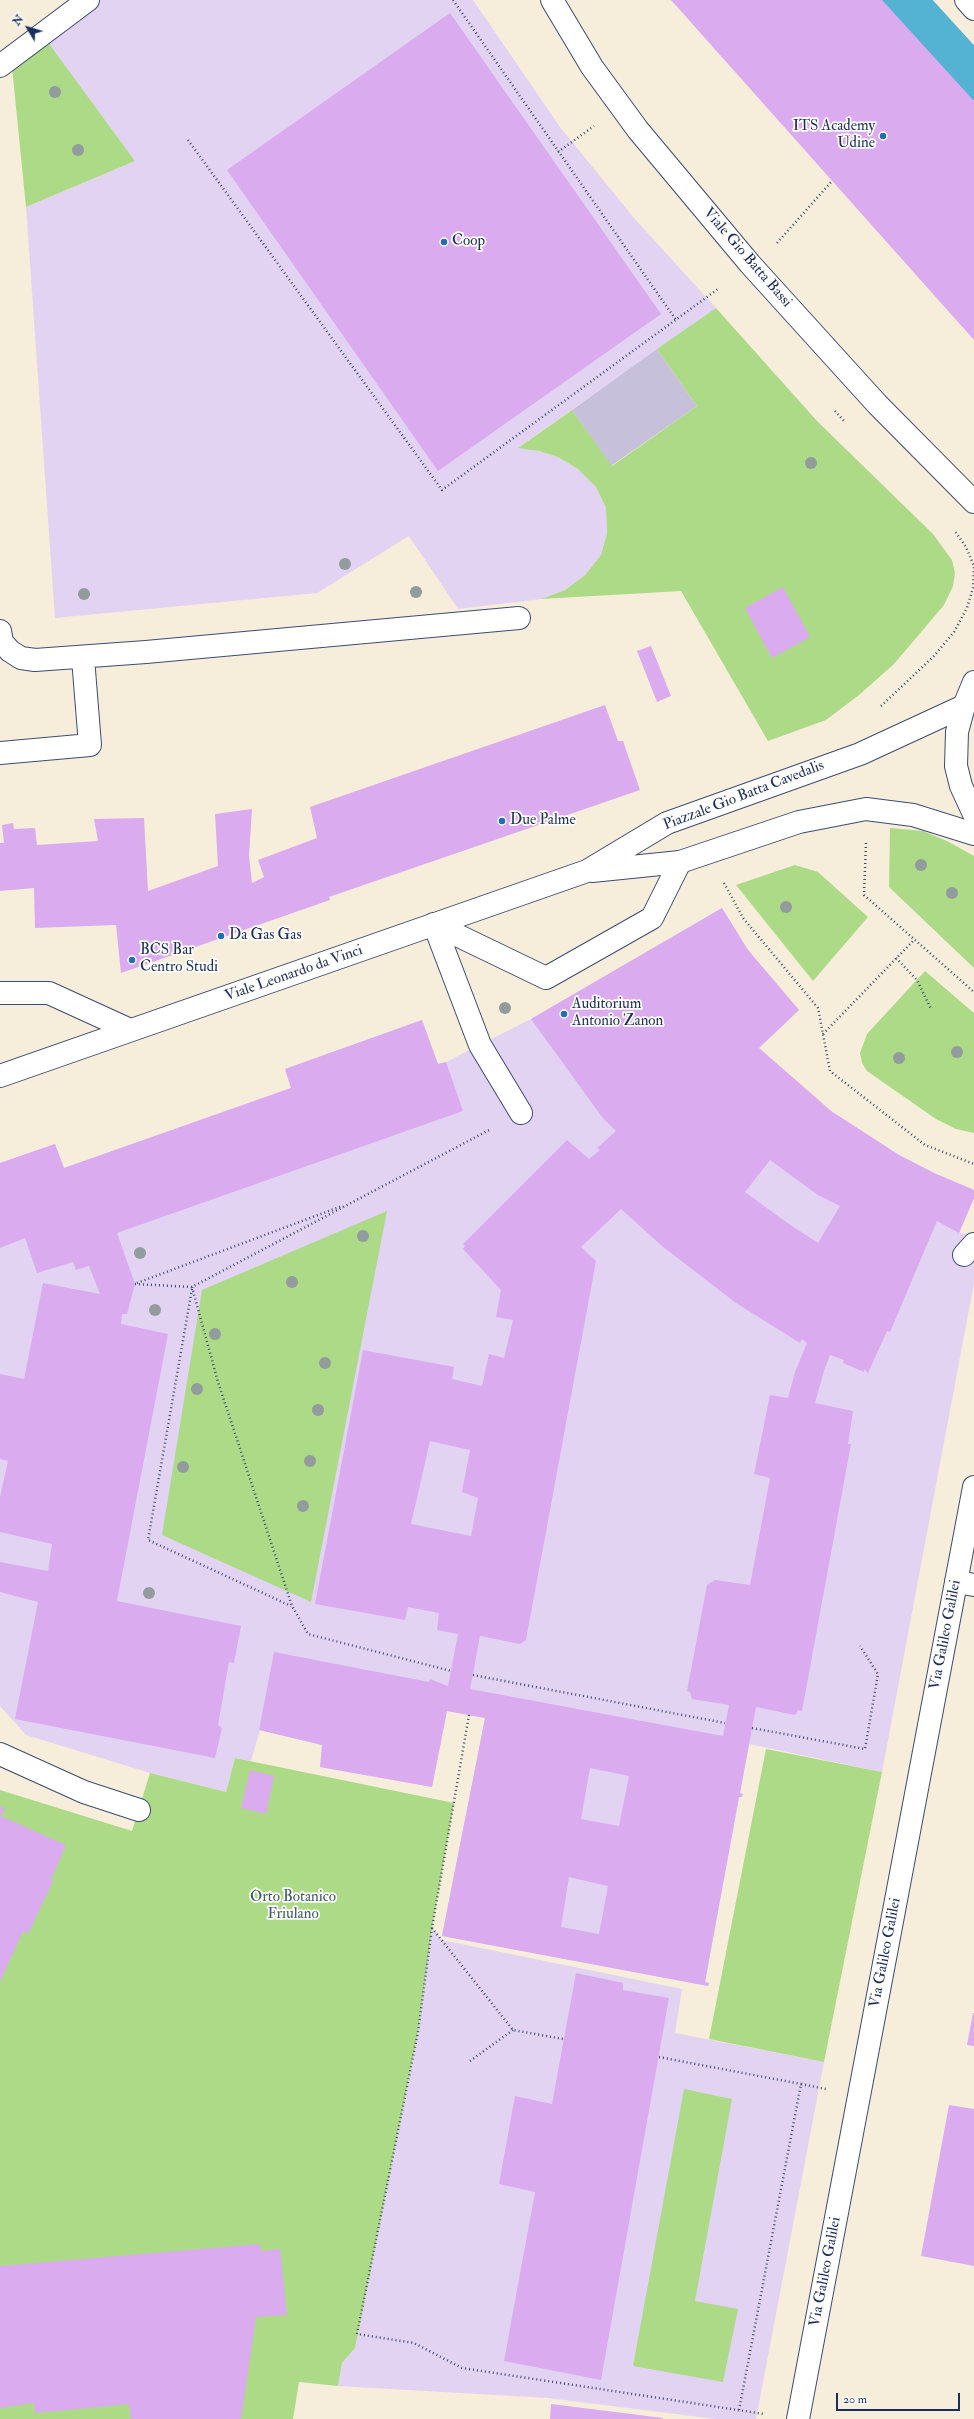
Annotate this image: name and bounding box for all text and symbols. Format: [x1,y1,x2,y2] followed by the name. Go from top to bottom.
[8,8,48,48] north arrow
[10,12,26,28] text: N
[793,118,875,153] place label: ITS Academy Udine
[878,131,888,141] marker: ITS Academy Udine
[699,204,795,312] street label: Viale Gio Batta Bassi
[452,233,485,251] place label: Coop
[439,237,449,247] marker: Coop
[661,757,827,835] street label: Piazzale Gio Batta Cavedalis
[510,812,576,830] place label: Due Palme
[497,816,507,826] marker: Due Palme
[229,927,302,945] place label: Da Gas Gas
[216,931,226,941] marker: Da Gas Gas
[140,942,218,977] place label: BCS Bar Centro Studi
[223,942,365,1006] street label: Viale Leonardo da Vinci
[127,955,137,965] marker: BCS Bar Centro Studi
[572,996,663,1031] place label: Auditorium Antonio Zanon
[559,1009,569,1019] marker: Auditorium Antonio Zanon
[927,1579,965,1691] street label: Via Galileo Galilei
[250,1889,336,1924] park label: Orto Botanico Friulano
[867,1897,905,2009] street label: Via Galileo Galilei
[807,2216,845,2328] street label: Via Galileo Galilei
[838,2385,962,2411] scale bar
[843,2392,867,2407] text: 20 m

